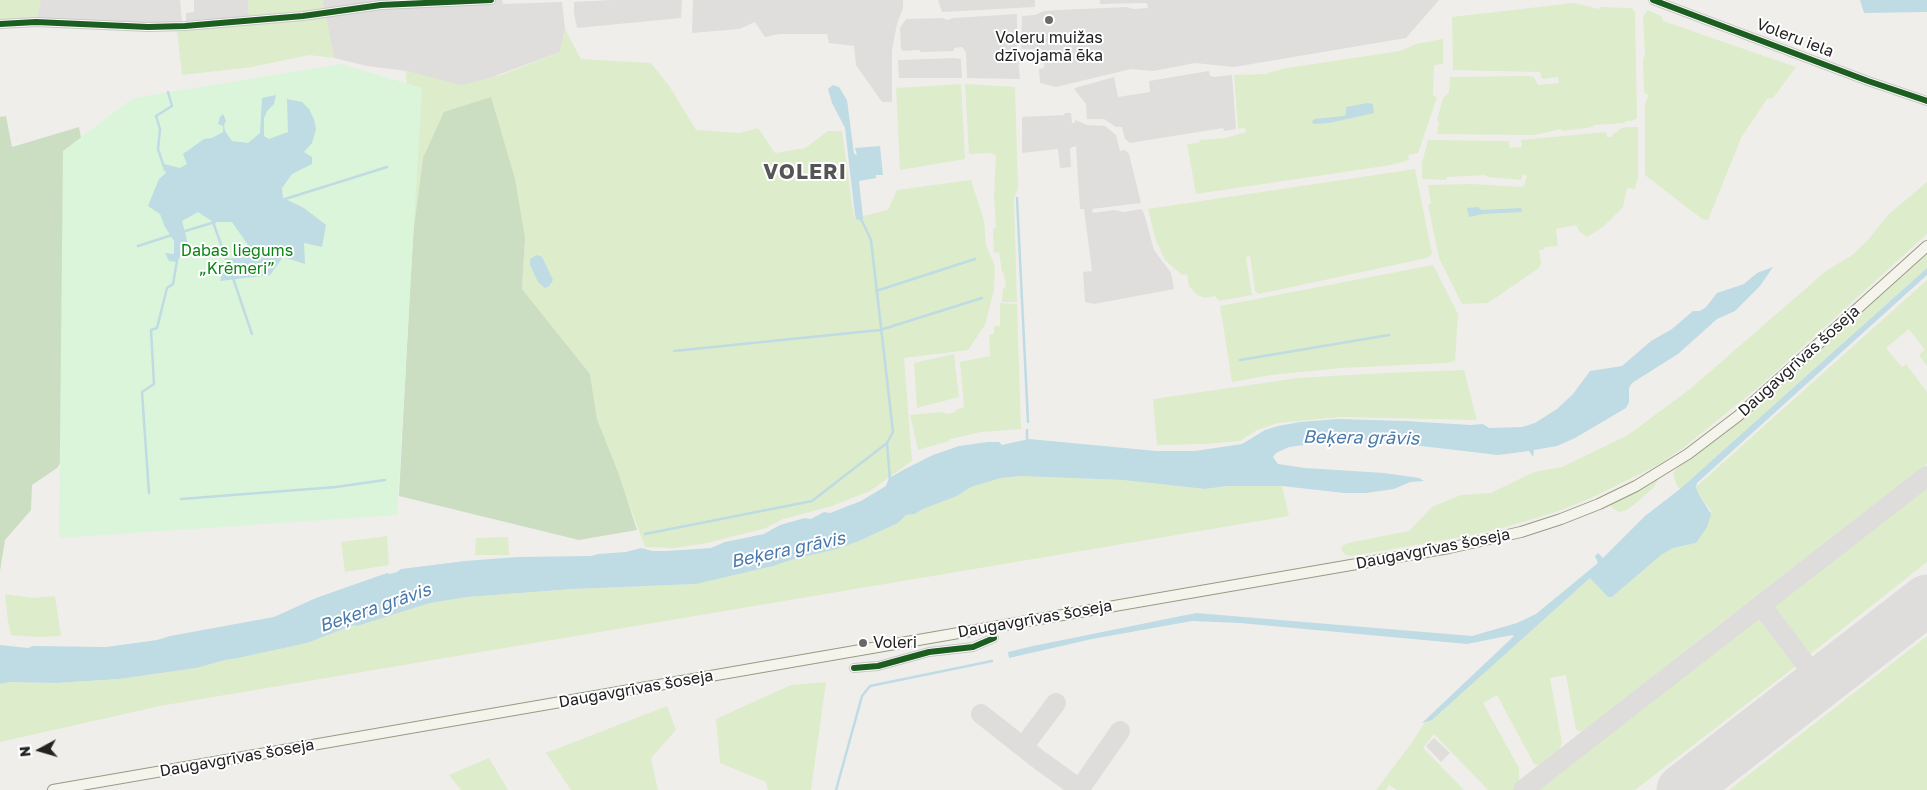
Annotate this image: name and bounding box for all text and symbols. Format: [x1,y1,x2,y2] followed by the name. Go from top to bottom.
[1043,14,1055,26] marker: Voleru muižas dzīvojamā ēka
[1754,14,1836,62] street label: Voleru iela
[995,28,1103,66] place label: Voleru muižas dzīvojamā ēka
[762,159,848,185] district label: VOLERI
[181,241,293,279] park label: Dabas liegums „Krēmeri”
[1734,301,1864,421] street label: Daugavgrīvas šoseja
[1303,426,1419,450] water label: Beķera grāvis
[1354,525,1512,573] street label: Daugavgrīvas šoseja
[729,527,847,573] water label: Beķera grāvis
[316,579,434,637] water label: Beķera grāvis
[956,596,1114,642] street label: Daugavgrīvas šoseja
[873,633,917,653] place label: Voleri
[857,637,869,649] marker: Voleri
[557,666,715,712] street label: Daugavgrīvas šoseja
[15,725,65,775] north arrow
[158,735,316,781] street label: Daugavgrīvas šoseja
[16,745,34,758] text: N

